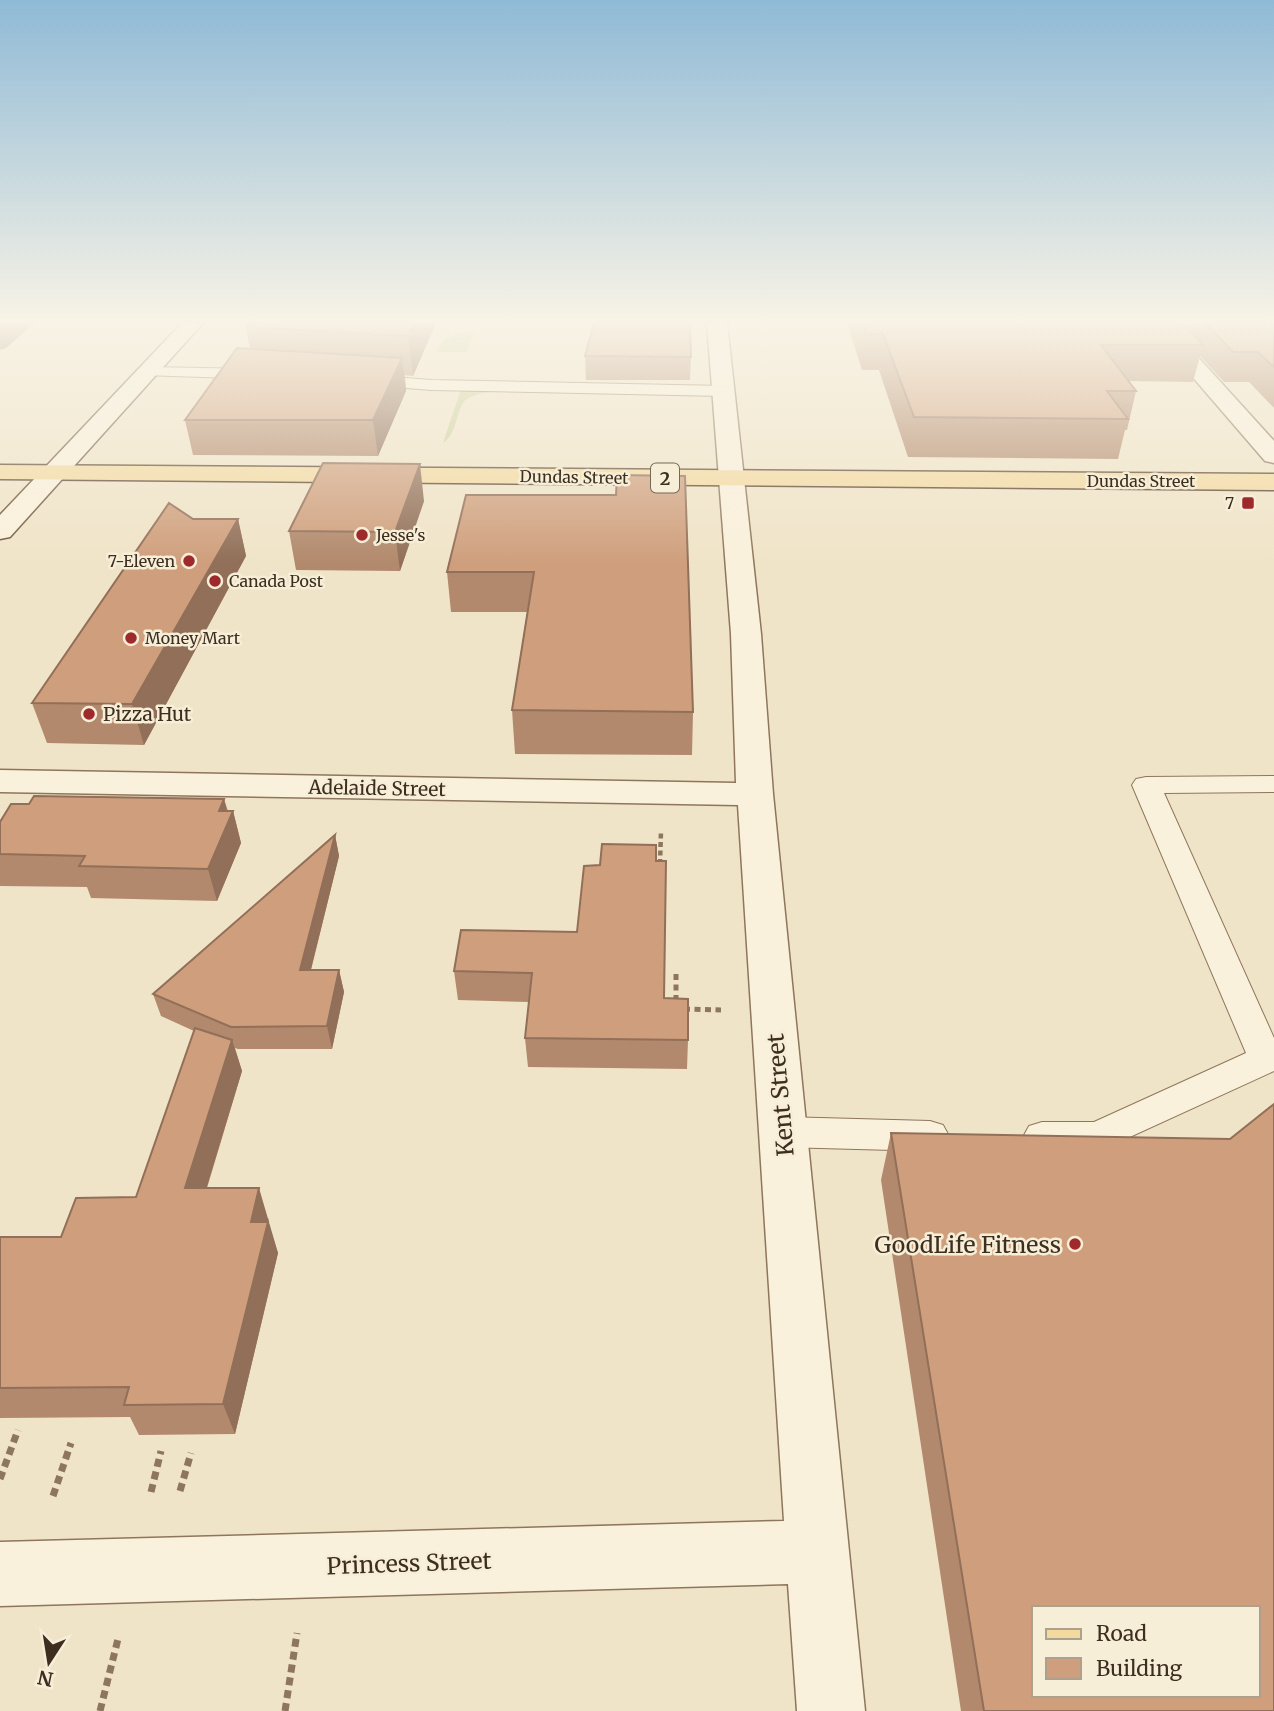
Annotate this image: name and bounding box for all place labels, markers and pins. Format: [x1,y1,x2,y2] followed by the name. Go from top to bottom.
[1225,493,1234,513] place label: 7
[1240,495,1256,511] marker: 7
[375,525,425,545] place label: Jesse's
[354,527,370,543] marker: Jesse's
[108,551,175,571] place label: 7-Eleven
[181,553,197,569] marker: 7-Eleven
[229,571,324,591] place label: Canada Post
[207,573,223,589] marker: Canada Post
[145,628,241,648] place label: Money Mart
[123,630,139,646] marker: Money Mart
[103,702,192,726] place label: Pizza Hut
[81,706,97,722] marker: Pizza Hut
[874,1230,1061,1259] place label: GoodLife Fitness
[1067,1236,1083,1252] marker: GoodLife Fitness

